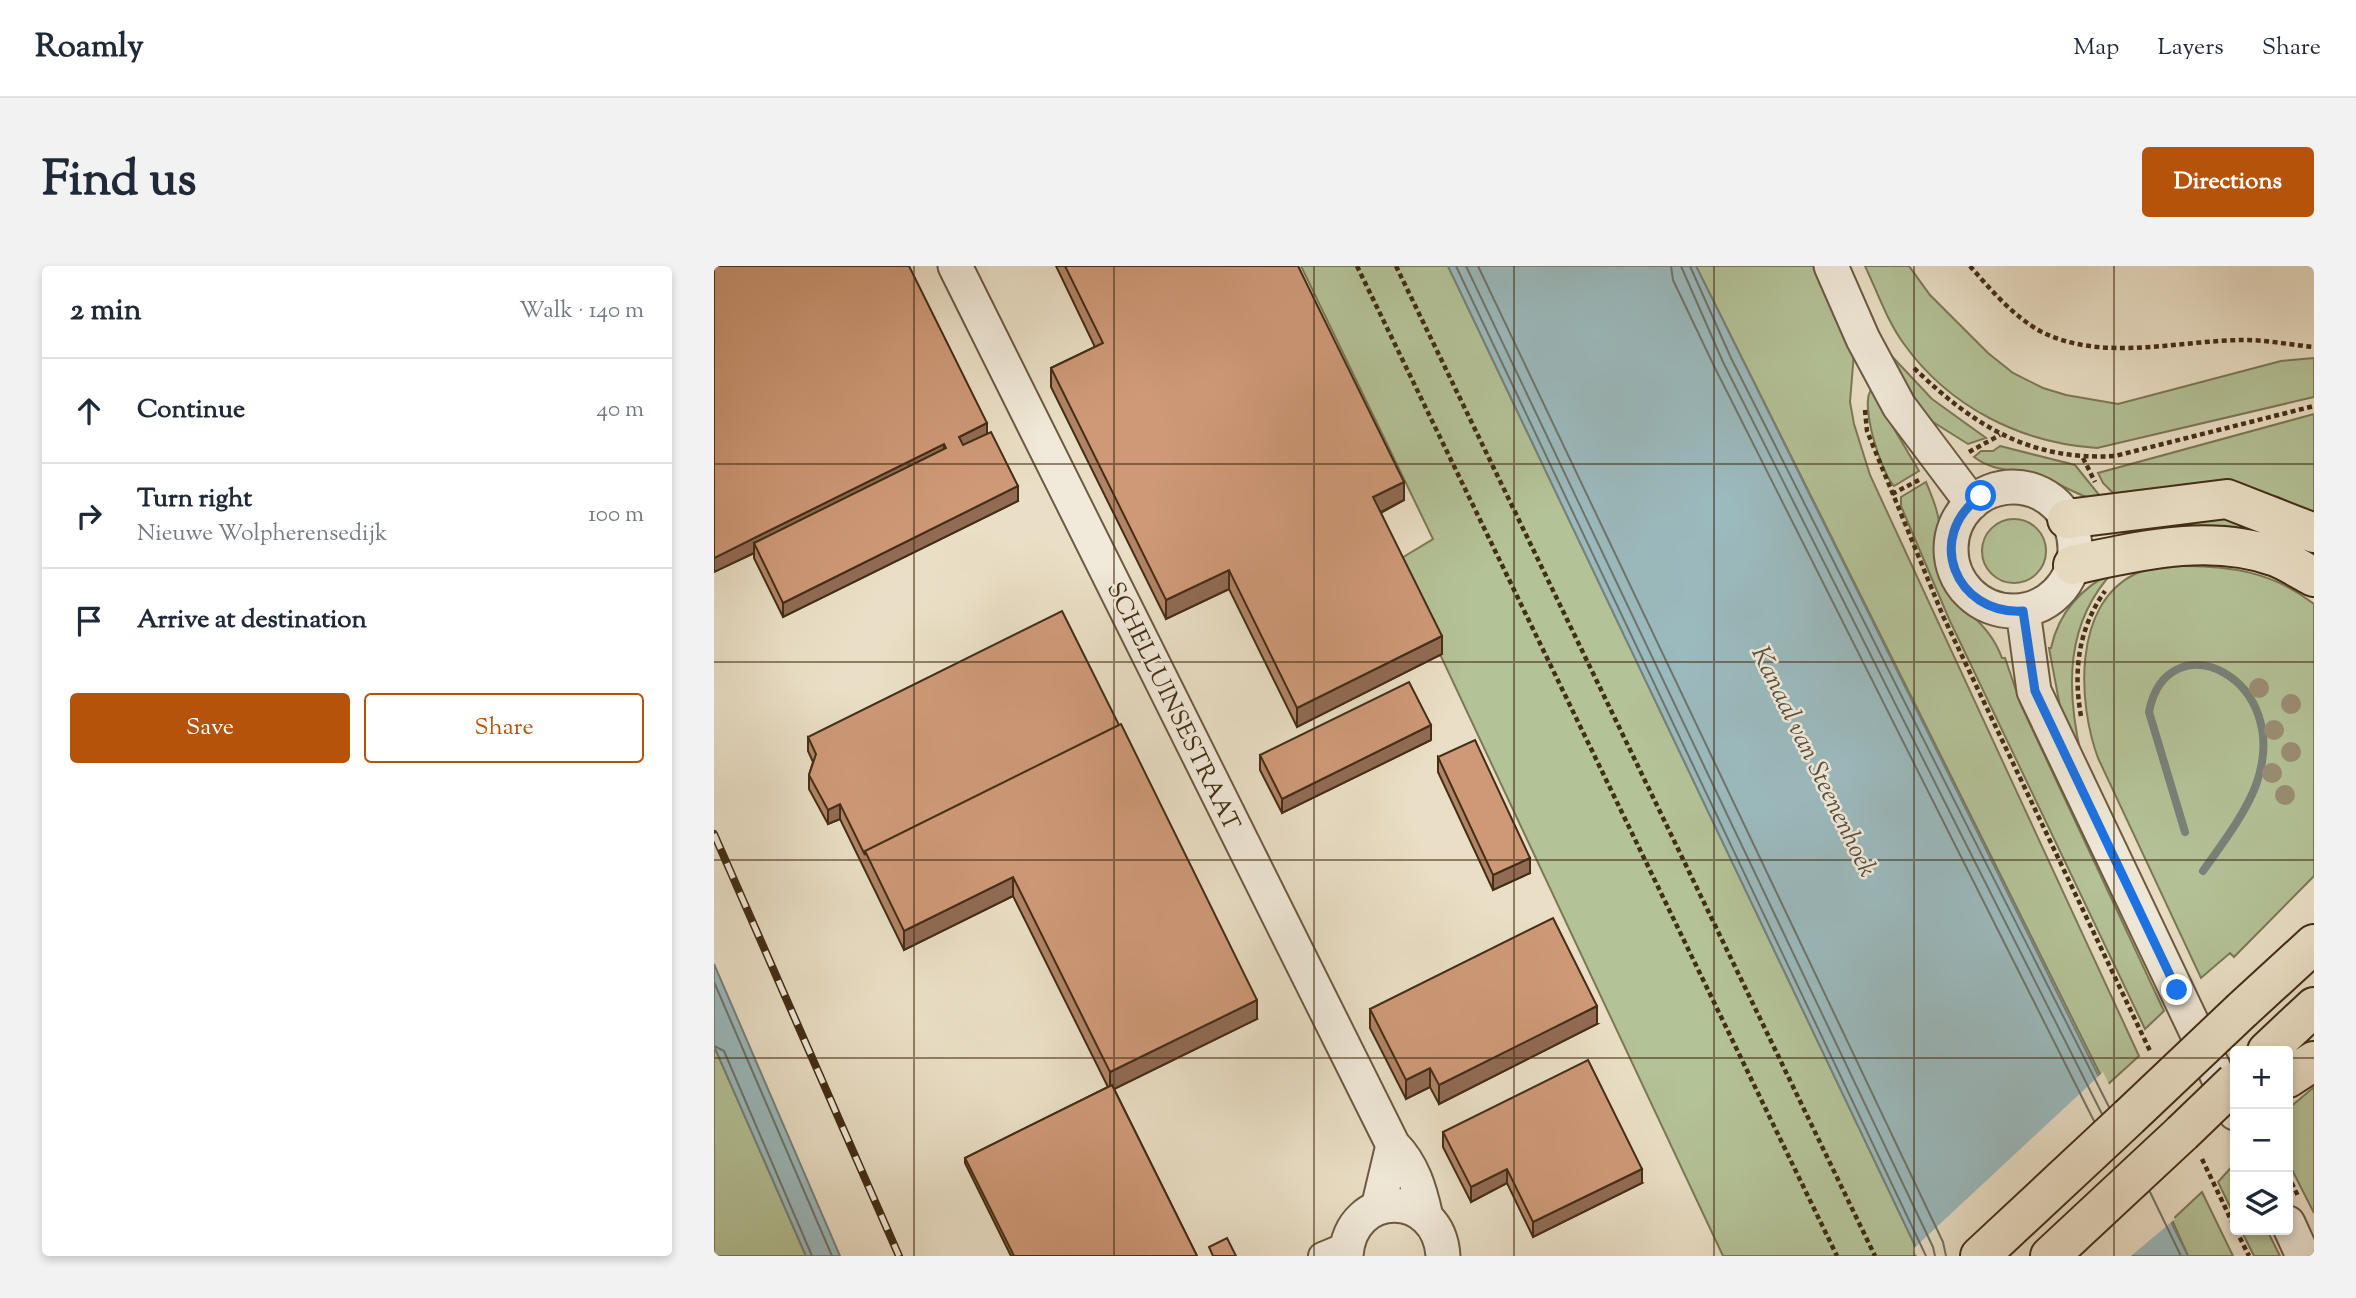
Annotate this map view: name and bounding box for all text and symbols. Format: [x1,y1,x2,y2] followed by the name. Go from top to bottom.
[35,24,144,72] text: Roamly
[2073,31,2119,65] text: Map
[2157,31,2224,65] text: Layers
[2262,31,2321,65] text: Share
[42,147,196,217] text: Find us
[2142,147,2314,217] button: Directions
[70,290,142,333] text: 2 min
[519,295,644,328] text: Walk · 140 m
[70,392,108,430] icon: ahead
[137,392,245,429] text: Continue
[597,394,644,427] text: 40 m
[1965,480,1996,511] route start
[137,481,252,518] text: Turn right
[70,497,108,535] icon: right
[588,499,644,532] text: 100 m
[137,518,387,551] text: Nieuwe Wolpherensedijk
[1097,577,1247,837] street label: SCHELLUINSESTRAAT
[70,602,108,640] icon: arrive
[137,602,367,639] text: Arrive at destination
[1741,640,1885,884] water label: Kanaal van Steenenhoek
[70,693,350,763] button: Save
[364,693,644,763] button: Share
[2161,974,2192,1005] route end
[2230,1046,2293,1235] map controls
[2230,1046,2293,1109] button: +
[2230,1109,2293,1172] button: −
[2230,1172,2293,1235] button: layers

